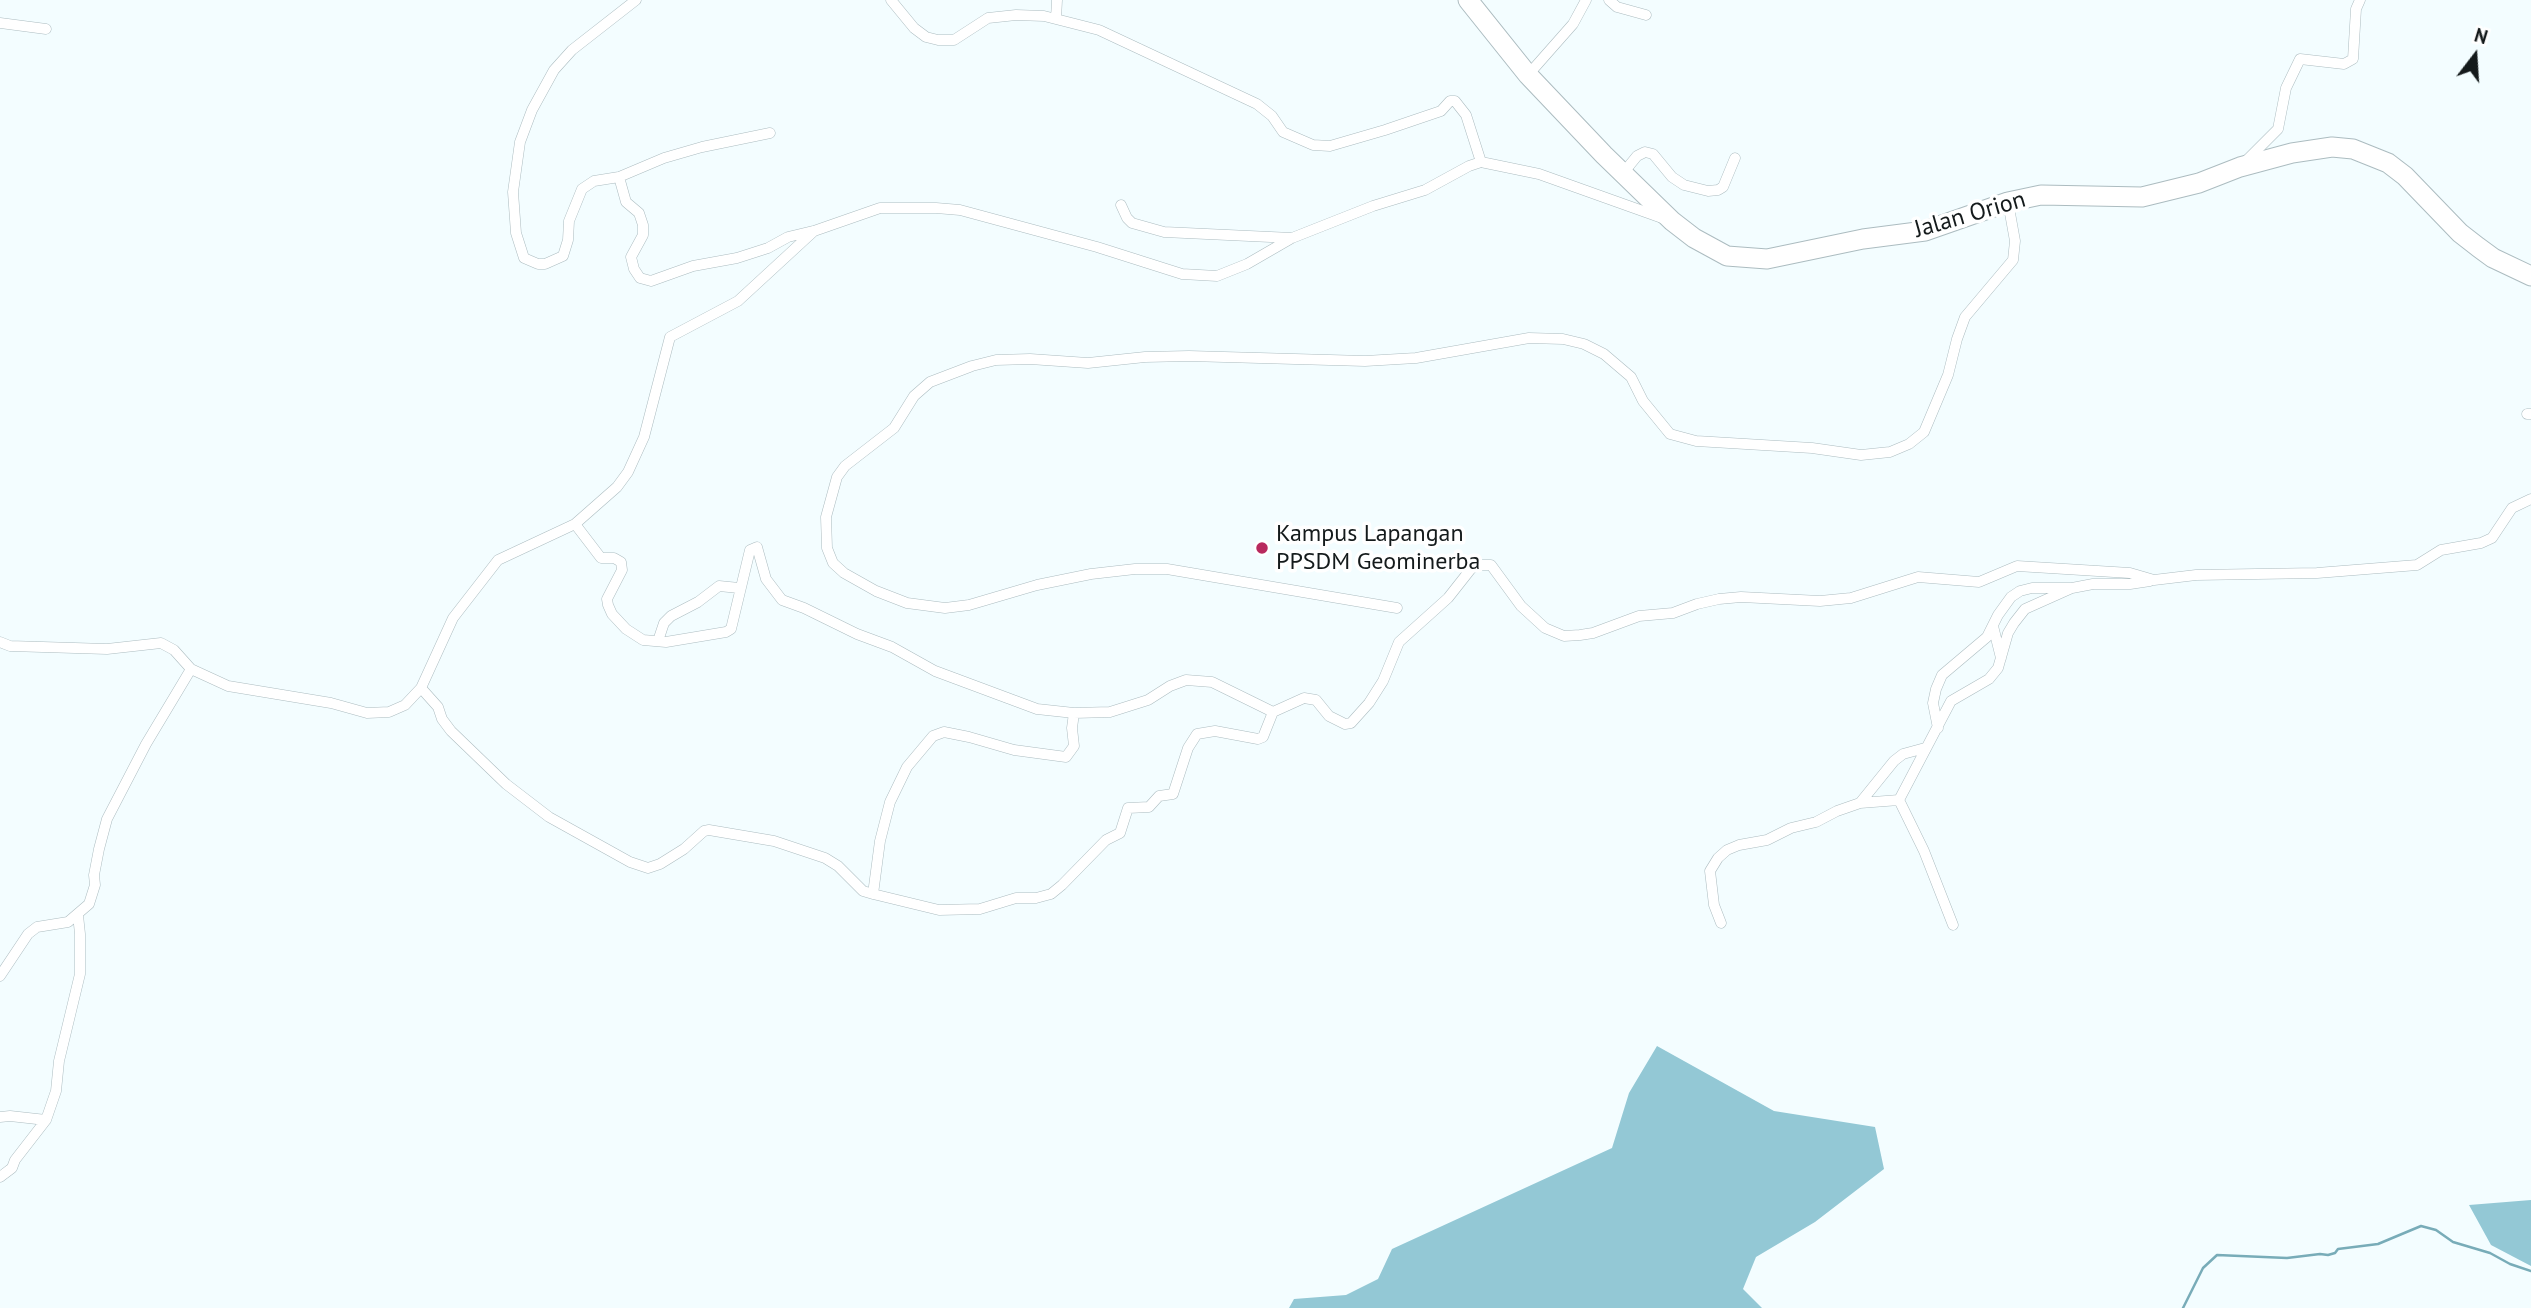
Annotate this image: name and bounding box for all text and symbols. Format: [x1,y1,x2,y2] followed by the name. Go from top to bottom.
[2440,21,2510,91] north arrow
[2472,23,2491,49] text: N
[1911,185,2029,245] street label: Jalan Orion
[1276,520,1480,576] place label: Kampus Lapangan PPSDM Geominerba
[1254,540,1270,556] marker: Kampus Lapangan PPSDM Geominerba

